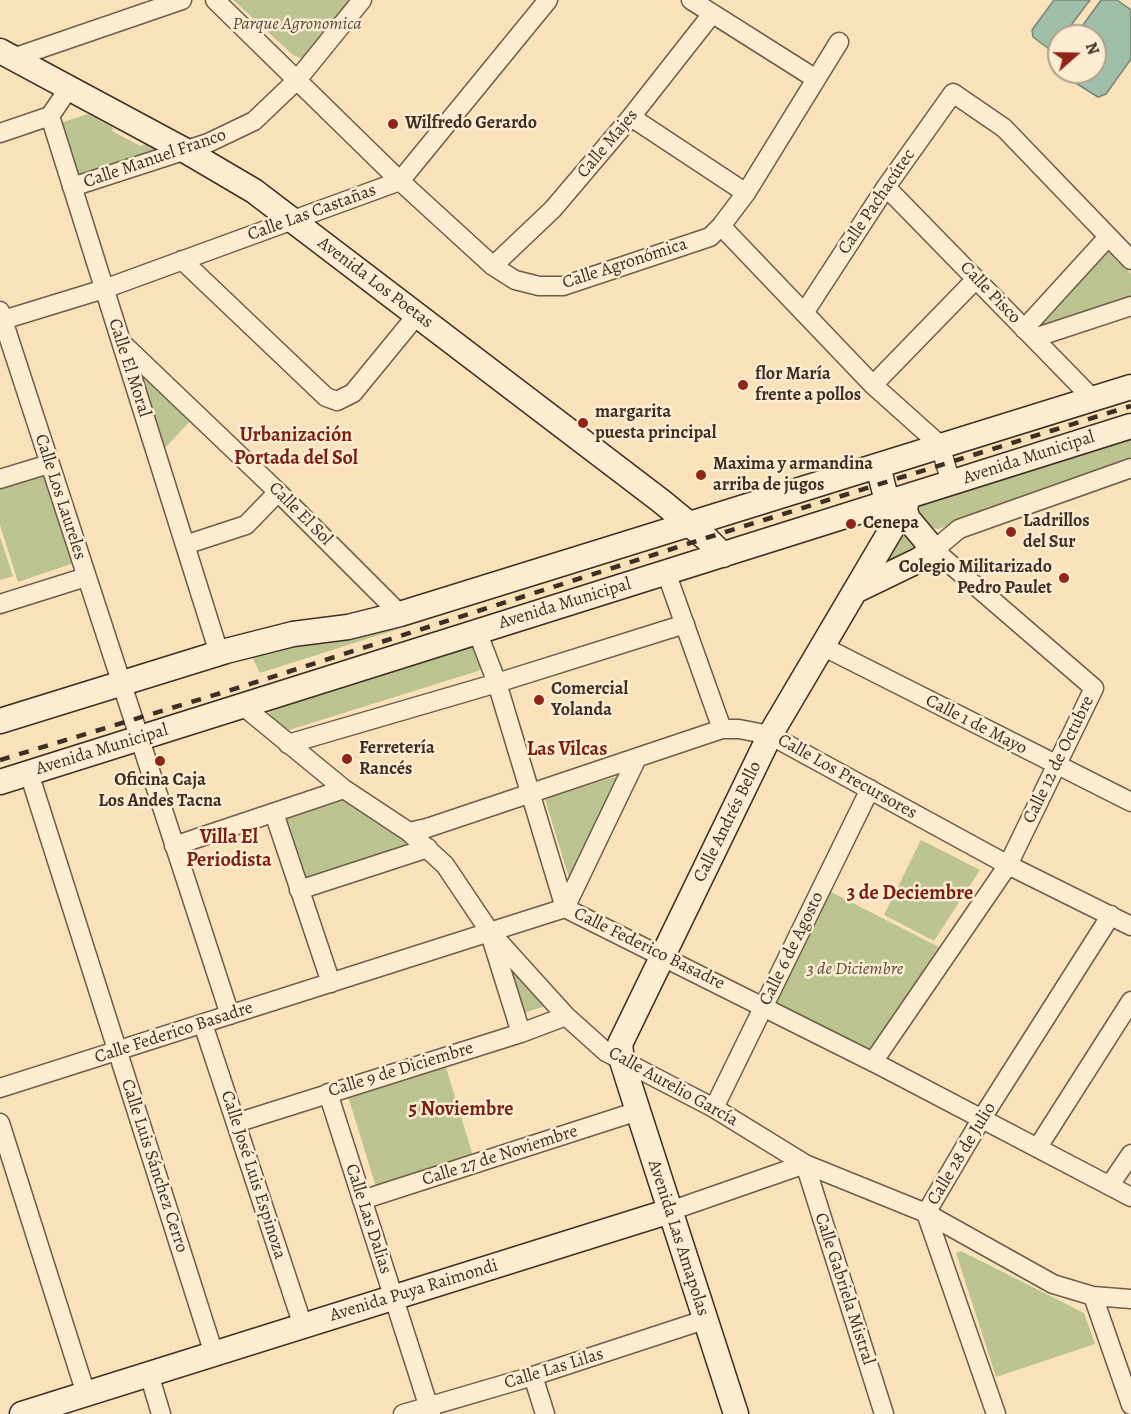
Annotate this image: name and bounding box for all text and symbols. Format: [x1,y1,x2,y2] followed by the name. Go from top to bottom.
[232,14,362,36] park label: Parque Agronomica
[1047,24,1107,84] north arrow
[1080,39,1104,58] text: N
[573,105,643,183] street label: Calle Majes
[405,113,537,135] place label: Wilfredo Gerardo
[386,117,400,131] marker: Wilfredo Gerardo
[81,124,229,194] street label: Calle Manuel Franco
[834,145,920,259] street label: Calle Pachacútec
[245,180,379,246] street label: Calle Las Castañas
[313,233,437,333] street label: Avenida Los Poetas
[560,234,690,294] street label: Calle Agronómica
[955,257,1025,329] street label: Calle Pisco
[103,316,155,420] street label: Calle El Moral
[755,364,861,406] place label: flor María frente a pollos
[736,378,750,392] marker: flor María frente a pollos
[595,402,716,444] place label: margarita puesta principal
[576,416,590,430] marker: margarita puesta principal
[234,424,358,471] district label: Urbanización Portada del Sol
[960,427,1098,489] street label: Avenida Municipal
[30,432,90,562] street label: Calle Los Laureles
[713,454,873,496] place label: Maxima y armandina arriba de jugos
[694,468,708,482] marker: Maxima y armandina arriba de jugos
[264,478,336,550] street label: Calle El Sol
[1023,511,1090,554] place label: Ladrillos del Sur
[863,513,919,535] place label: Cenepa
[844,517,858,531] marker: Cenepa
[1004,525,1018,539] marker: Ladrillos del Sur
[899,557,1052,600] place label: Colegio Militarizado Pedro Paulet
[1057,571,1071,585] marker: Colegio Militarizado Pedro Paulet
[496,574,634,634] street label: Avenida Municipal
[551,679,628,722] place label: Comercial Yolanda
[922,690,1030,760] street label: Calle 1 de Mayo
[532,693,546,707] marker: Comercial Yolanda
[1019,693,1099,827] street label: Calle 12 de Octubre
[33,720,171,780] street label: Avenida Municipal
[774,730,920,824] street label: Calle Los Precursores
[359,738,435,780] place label: Ferretería Rancés
[527,738,607,762] district label: Las Vilcas
[340,752,354,766] marker: Ferretería Rancés
[153,754,167,768] marker: Oficina Caja Los Andes Tacna
[689,758,767,886] street label: Calle Andrés Bello
[98,770,222,812] place label: Oficina Caja Los Andes Tacna
[186,826,272,873] district label: Villa El Periodista
[847,882,973,906] district label: 3 de Deciembre
[755,889,829,1009] street label: Calle 6 de Agosto
[570,903,728,995] street label: Calle Federico Basadre
[807,959,903,981] park label: 3 de Diciembre
[92,997,256,1069] street label: Calle Federico Basadre
[326,1038,476,1102] street label: Calle 9 de Diciembre
[604,1042,742,1132] street label: Calle Aurelio García
[116,1077,192,1255] street label: Calle Luis Sánchez Cerro
[216,1088,290,1262] street label: Calle José Luis Espinoza
[409,1098,513,1122] district label: 5 Noviembre
[923,1099,1001,1209] street label: Calle 28 de Julio
[419,1121,581,1191] street label: Calle 27 de Noviembre
[643,1157,713,1319] street label: Avenida Las Amapolas
[340,1161,396,1277] street label: Calle Las Dalias
[809,1210,879,1368] street label: Calle Gabriela Mistral
[327,1255,501,1327] street label: Avenida Puya Raimondi
[502,1344,606,1394] street label: Calle Las Lilas

